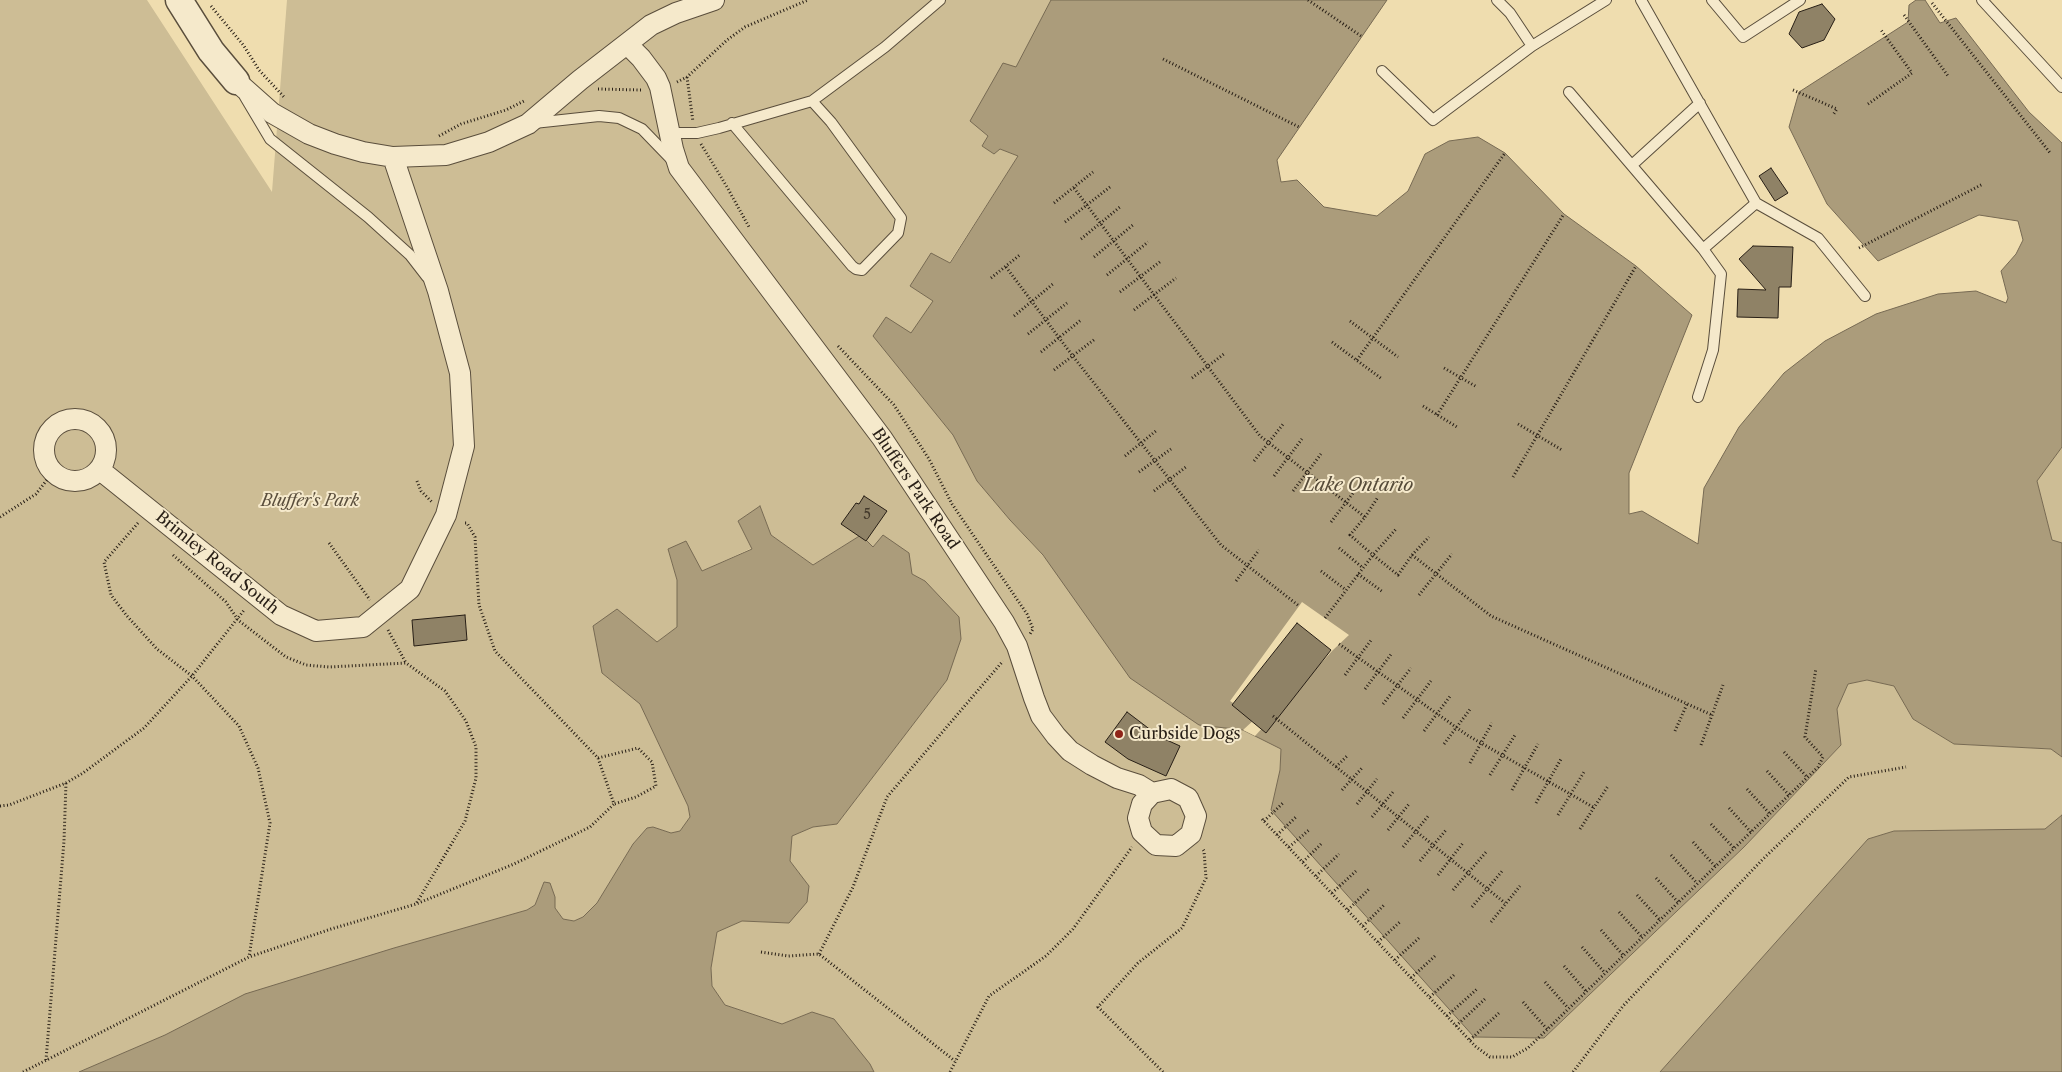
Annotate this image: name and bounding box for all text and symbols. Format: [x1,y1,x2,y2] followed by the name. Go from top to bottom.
[867,425,963,553] street label: Bluffers Park Road
[1303,475,1413,497] water label: Lake Ontario
[261,491,359,511] park label: Bluffer's Park
[152,507,282,619] street label: Brimley Road South
[863,507,871,523] house number: 5
[1129,724,1241,744] place label: Curbside Dogs
[1113,728,1125,740] marker: Curbside Dogs

